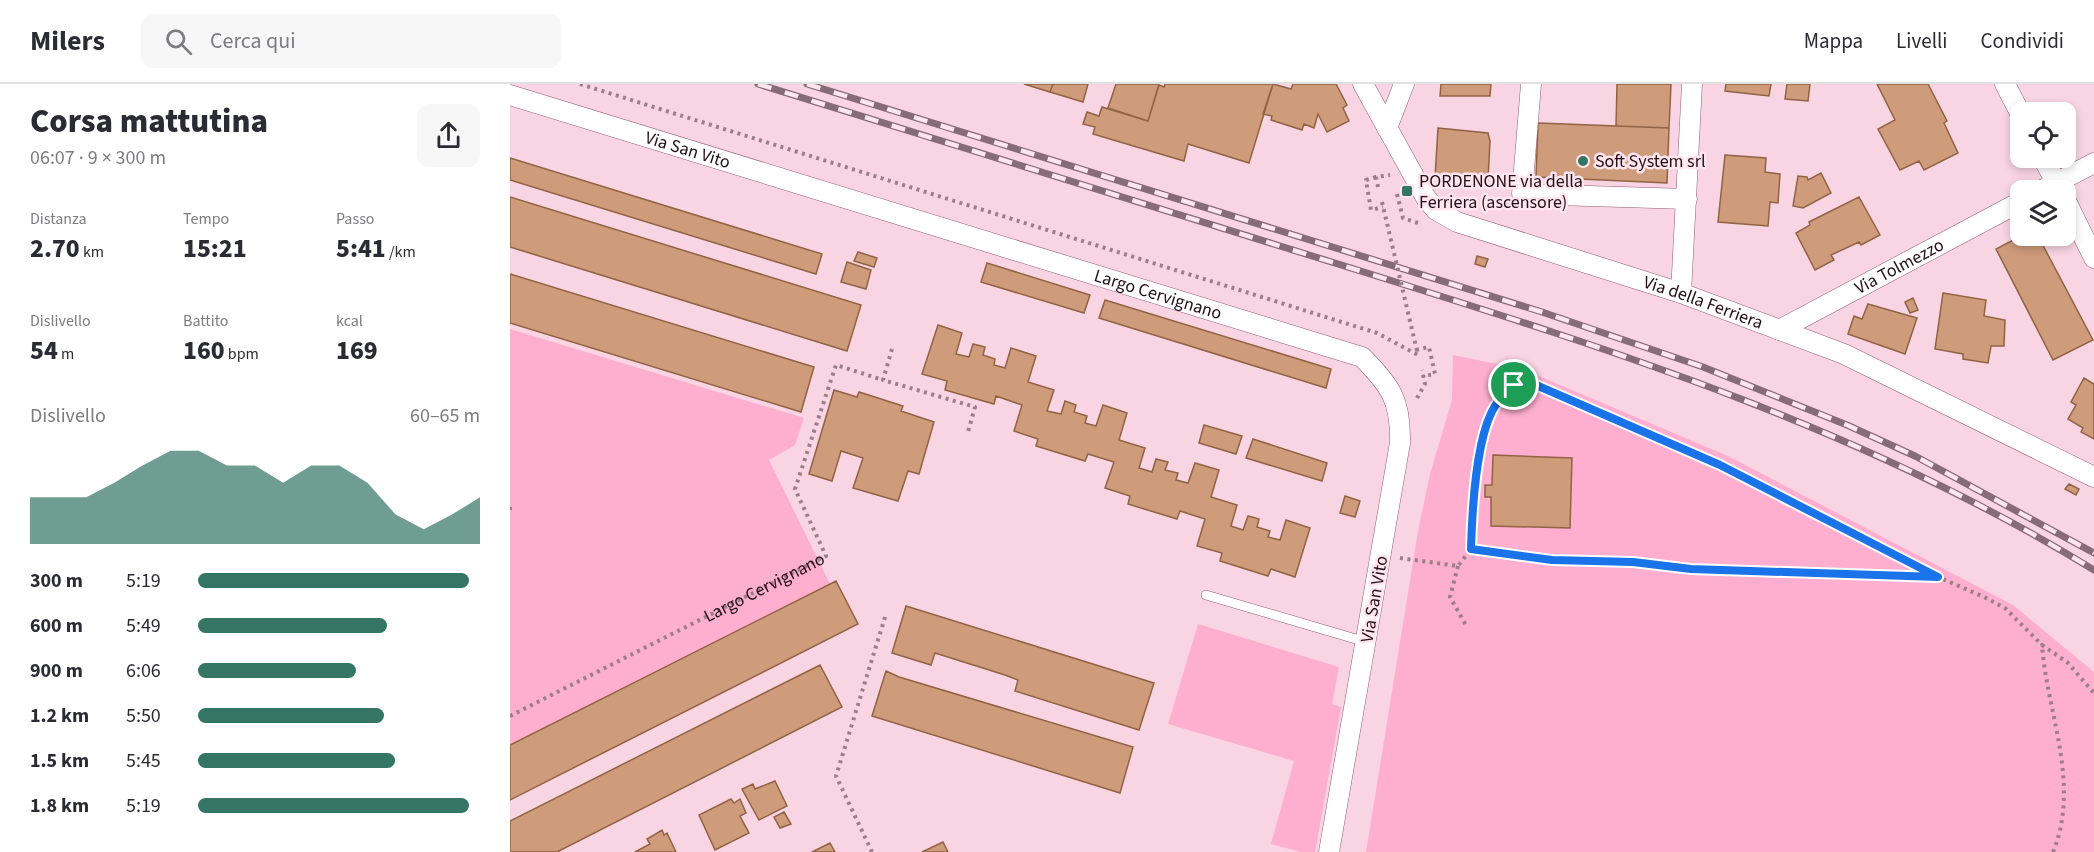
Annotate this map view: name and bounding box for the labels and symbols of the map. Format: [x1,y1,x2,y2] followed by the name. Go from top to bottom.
[642,125,733,175] street label: Via San Vito
[1595,149,1706,174] place label: Soft System srl
[1576,154,1590,168] marker: Soft System srl
[1419,169,1583,215] place label: PORDENONE via della Ferriera (ascensore)
[1400,184,1414,198] marker: PORDENONE via della Ferriera (ascensore)
[1850,233,1948,301] street label: Via Tolmezzo
[1091,263,1225,326] street label: Largo Cervignano
[1640,270,1766,336] street label: Via della Ferriera
[1488,359,1539,410] pin
[700,547,829,629] street label: Largo Cervignano
[1355,554,1394,644] street label: Via San Vito

